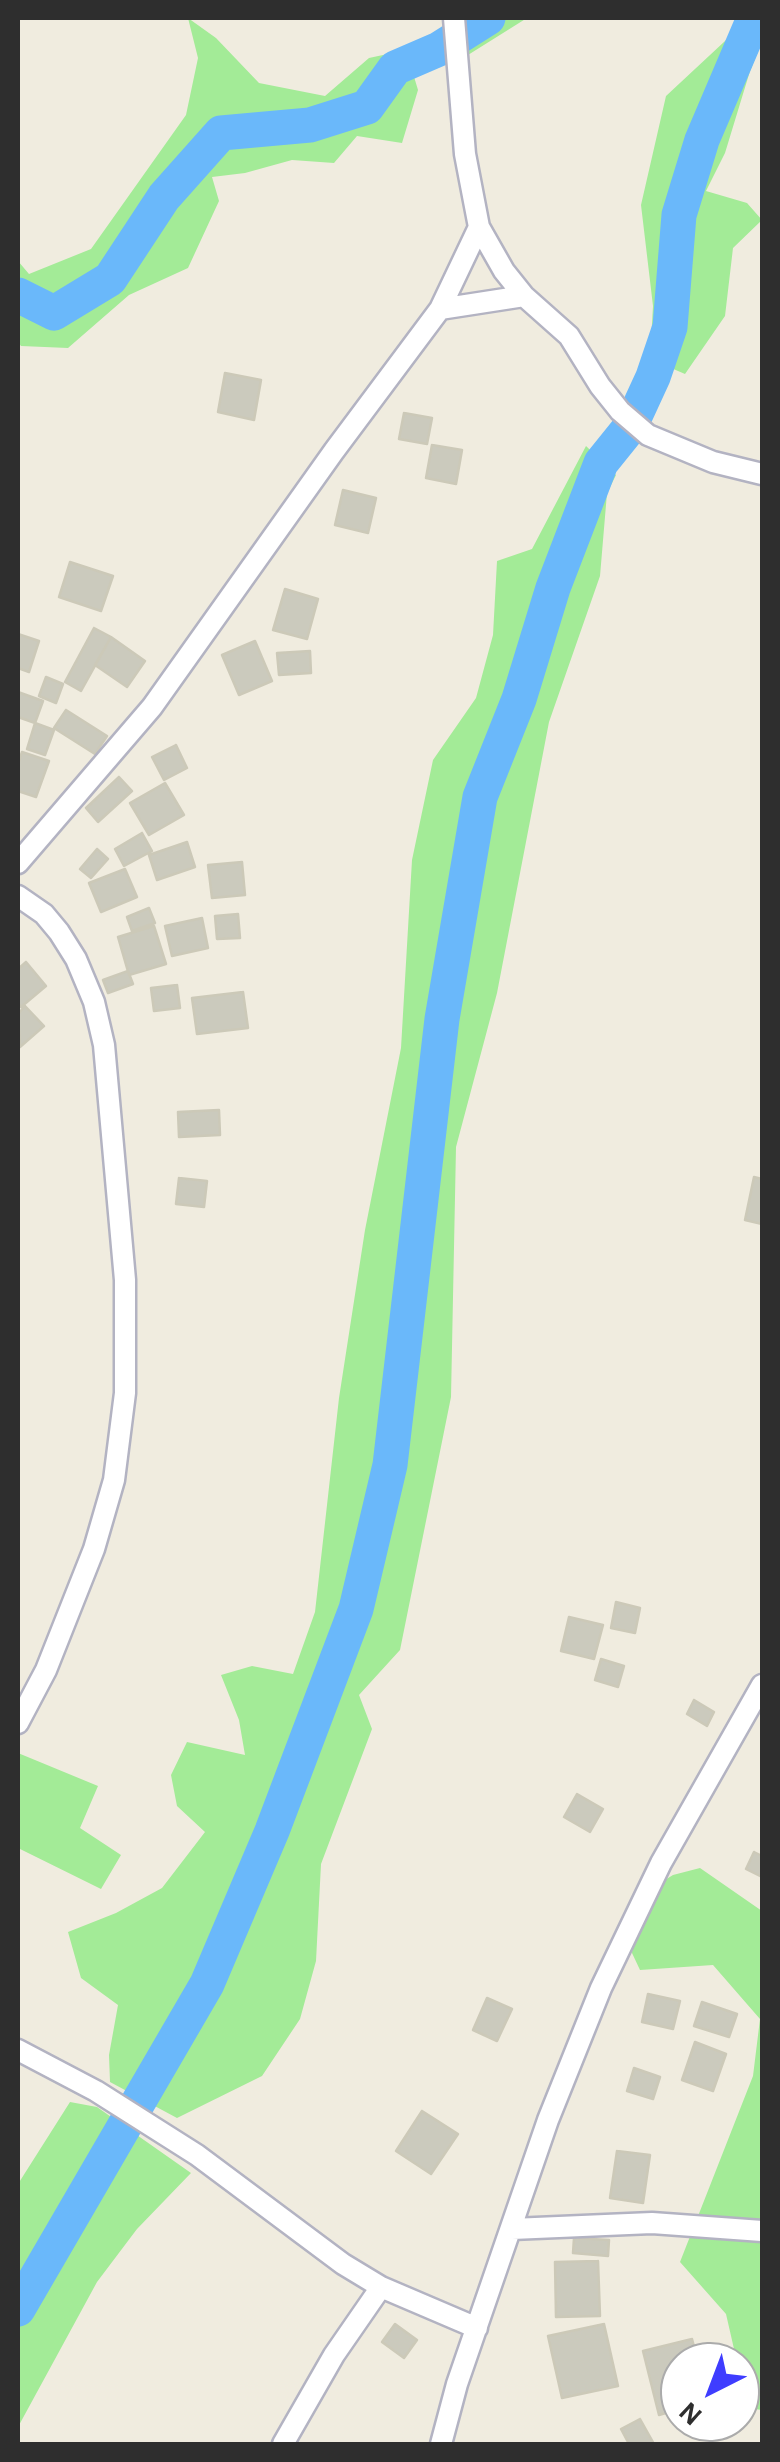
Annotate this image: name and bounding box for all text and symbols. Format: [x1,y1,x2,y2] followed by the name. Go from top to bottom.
[660,2342,760,2442] north arrow
[675,2396,708,2430] text: N

